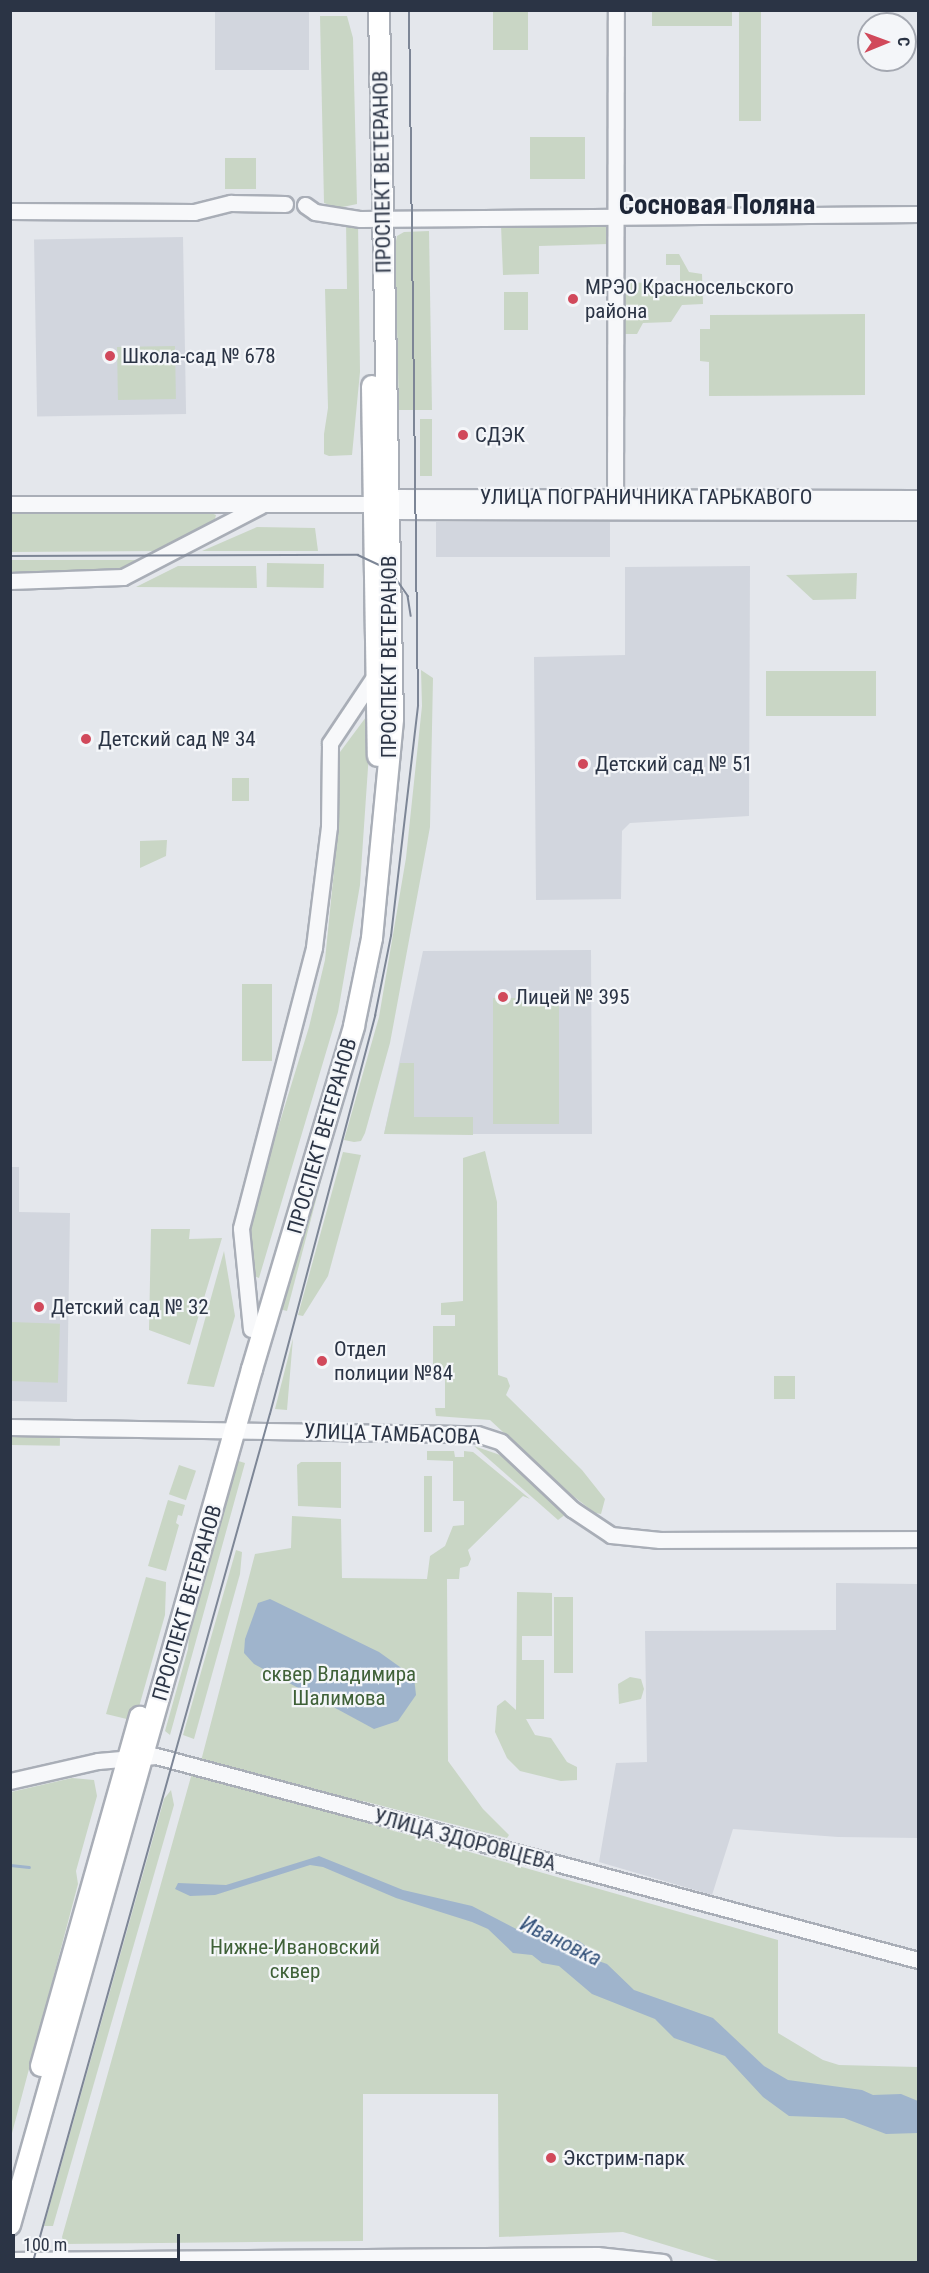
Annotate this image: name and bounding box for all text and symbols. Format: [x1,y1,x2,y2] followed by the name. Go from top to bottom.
[857,12,917,72] north arrow
[894,37,913,46] text: С
[368,70,396,274] street label: ПРОСПЕКТ ВЕТЕРАНОВ
[619,190,815,222] district label: Сосновая Поляна
[585,274,794,324] place label: МРЭО Красносельского района
[566,292,580,306] marker: МРЭО Красносельского района
[122,343,276,369] place label: Школа-сад № 678
[103,349,117,363] marker: Школа-сад № 678
[475,422,525,448] place label: СДЭК
[456,428,470,442] marker: СДЭК
[480,484,812,510] street label: УЛИЦА ПОГРАНИЧНИКА ГАРЬКАВОГО
[376,555,402,759] street label: ПРОСПЕКТ ВЕТЕРАНОВ
[98,726,256,752] place label: Детский сад № 34
[79,732,93,746] marker: Детский сад № 34
[595,751,753,777] place label: Детский сад № 51
[576,757,590,771] marker: Детский сад № 51
[515,984,630,1010] place label: Лицей № 395
[496,990,510,1004] marker: Лицей № 395
[282,1035,362,1237] street label: ПРОСПЕКТ ВЕТЕРАНОВ
[51,1294,209,1320] place label: Детский сад № 32
[32,1300,46,1314] marker: Детский сад № 32
[334,1336,453,1386] place label: Отдел полиции №84
[315,1354,329,1368] marker: Отдел полиции №84
[303,1418,481,1450] street label: УЛИЦА ТАМБАСОВА
[147,1502,227,1704] street label: ПРОСПЕКТ ВЕТЕРАНОВ
[262,1661,416,1711] park label: сквер Владимира Шалимова
[371,1804,559,1876] street label: УЛИЦА ЗДОРОВЦЕВА
[516,1910,606,1972] water label: Ивановка
[210,1934,380,1984] park label: Нижне-Ивановский сквер
[563,2145,685,2171] place label: Экстрим-парк
[544,2151,558,2165] marker: Экстрим-парк
[15,2222,183,2260] scale bar
[23,2234,67,2255] text: 100 m

